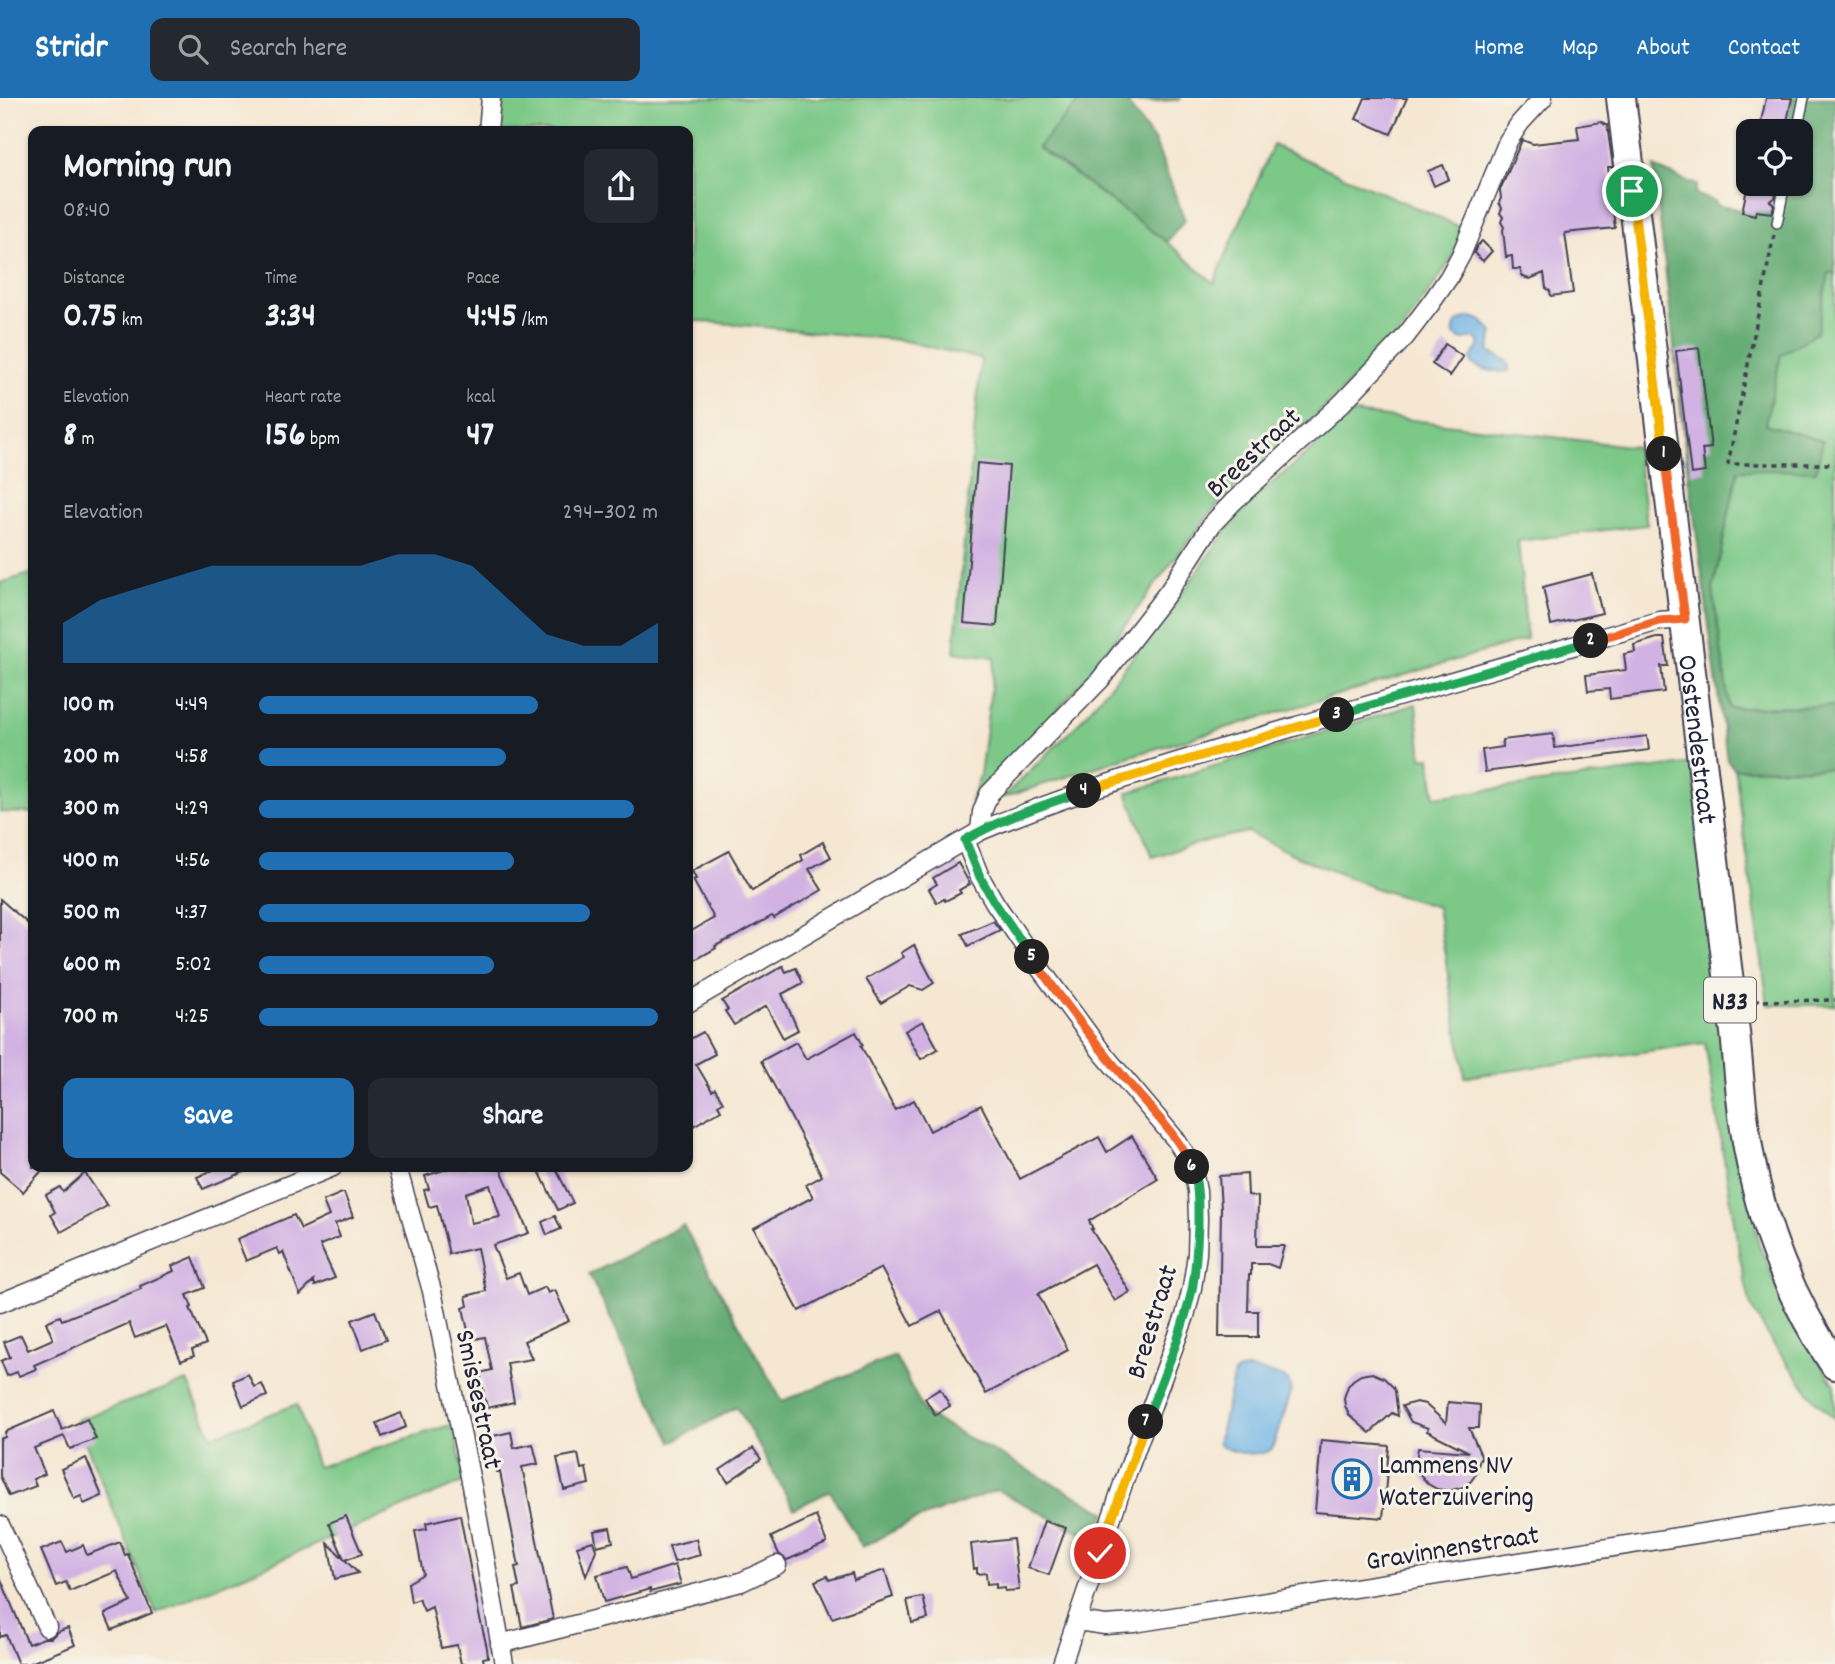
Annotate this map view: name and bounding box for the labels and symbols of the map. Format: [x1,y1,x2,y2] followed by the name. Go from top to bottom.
[1602,161,1662,221] pin
[1199,400,1312,509] street label: Breestraat
[1646,436,1682,472] pin: 1
[1574,624,1608,658] pin: 2
[1664,653,1724,827] street label: Oostendestraat
[1320,698,1354,732] pin: 3
[1066,774,1102,808] pin: 4
[1014,940,1050,974] pin: 5
[1704,978,1756,1023] road number: N33
[1174,1150,1210,1184] pin: 6
[1118,1260,1191,1384] street label: Breestraat
[442,1327,510,1474] street label: Smissestraat
[1128,1404,1164,1440] pin: 7
[1379,1448,1534,1520] place label: Lammens NV Waterzuivering
[1331,1458,1373,1500] building icon: Lammens NV Waterzuivering
[1363,1518,1542,1584] street label: Gravinnenstraat
[1070,1523,1130,1583] pin

